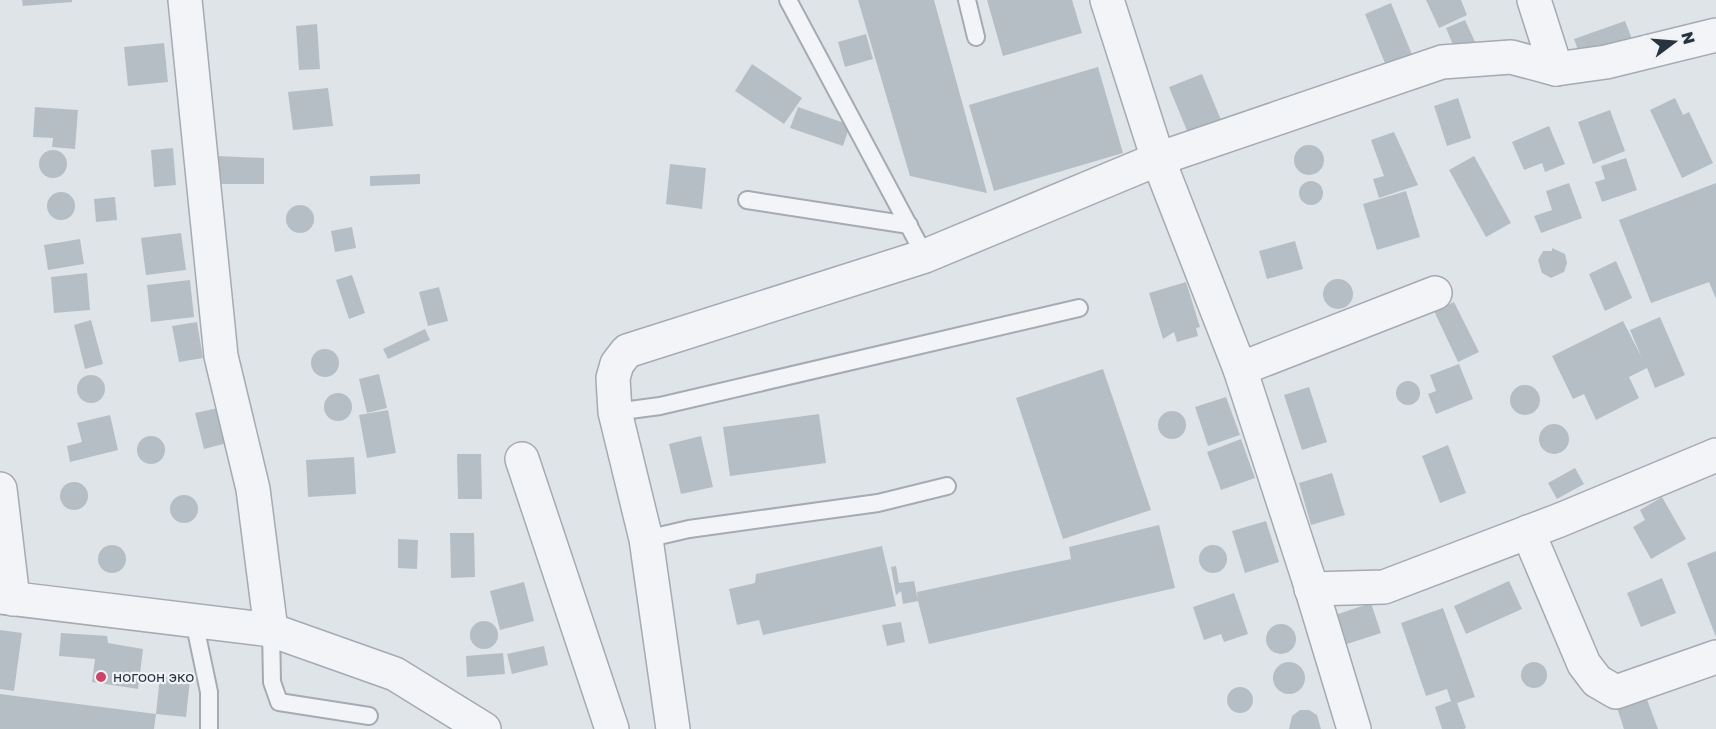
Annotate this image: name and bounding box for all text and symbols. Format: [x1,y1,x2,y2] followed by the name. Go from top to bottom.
[1644,12,1704,72] north arrow
[1677,29,1700,46] text: N
[113,667,194,685] place label: ногоон эко
[94,670,108,684] marker: ногоон эко

